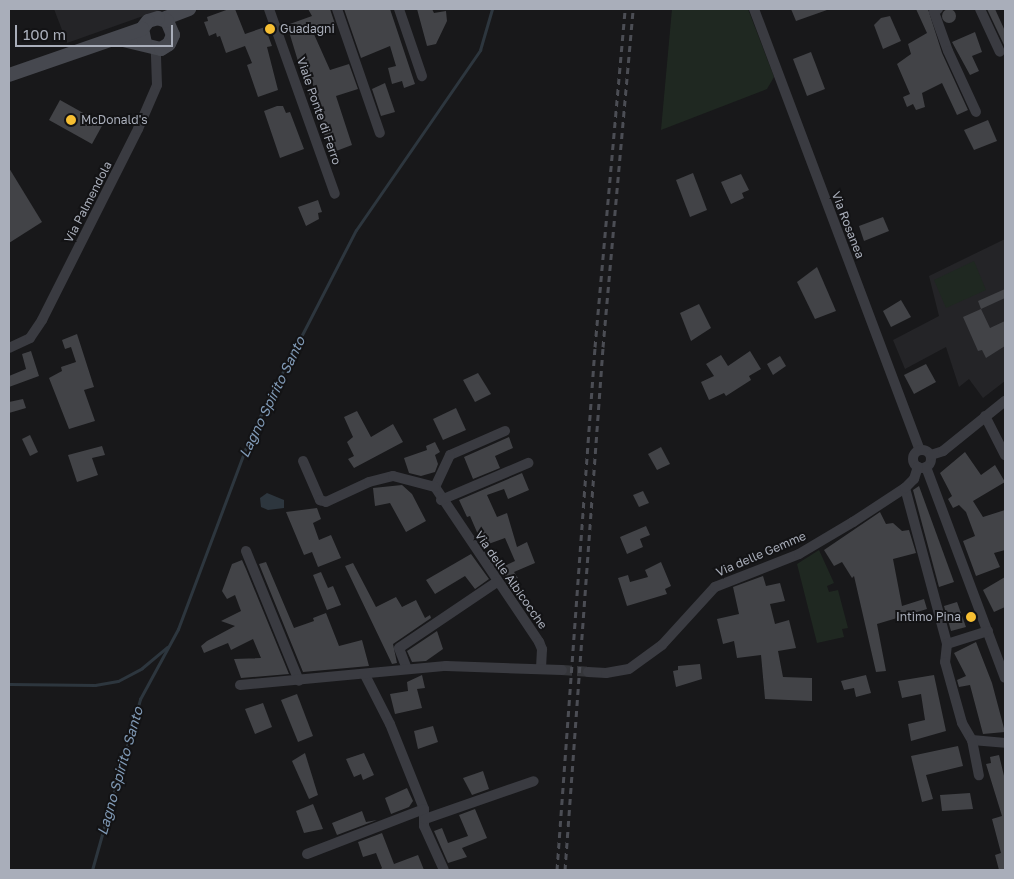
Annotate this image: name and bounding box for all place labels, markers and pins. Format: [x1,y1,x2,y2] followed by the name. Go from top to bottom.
[280,22,335,36] place label: Guadagni
[264,23,276,35] marker: Guadagni
[81,113,148,127] place label: McDonald's
[65,114,77,126] marker: McDonald's
[896,610,961,624] place label: Intimo Pina
[965,611,977,623] marker: Intimo Pina

